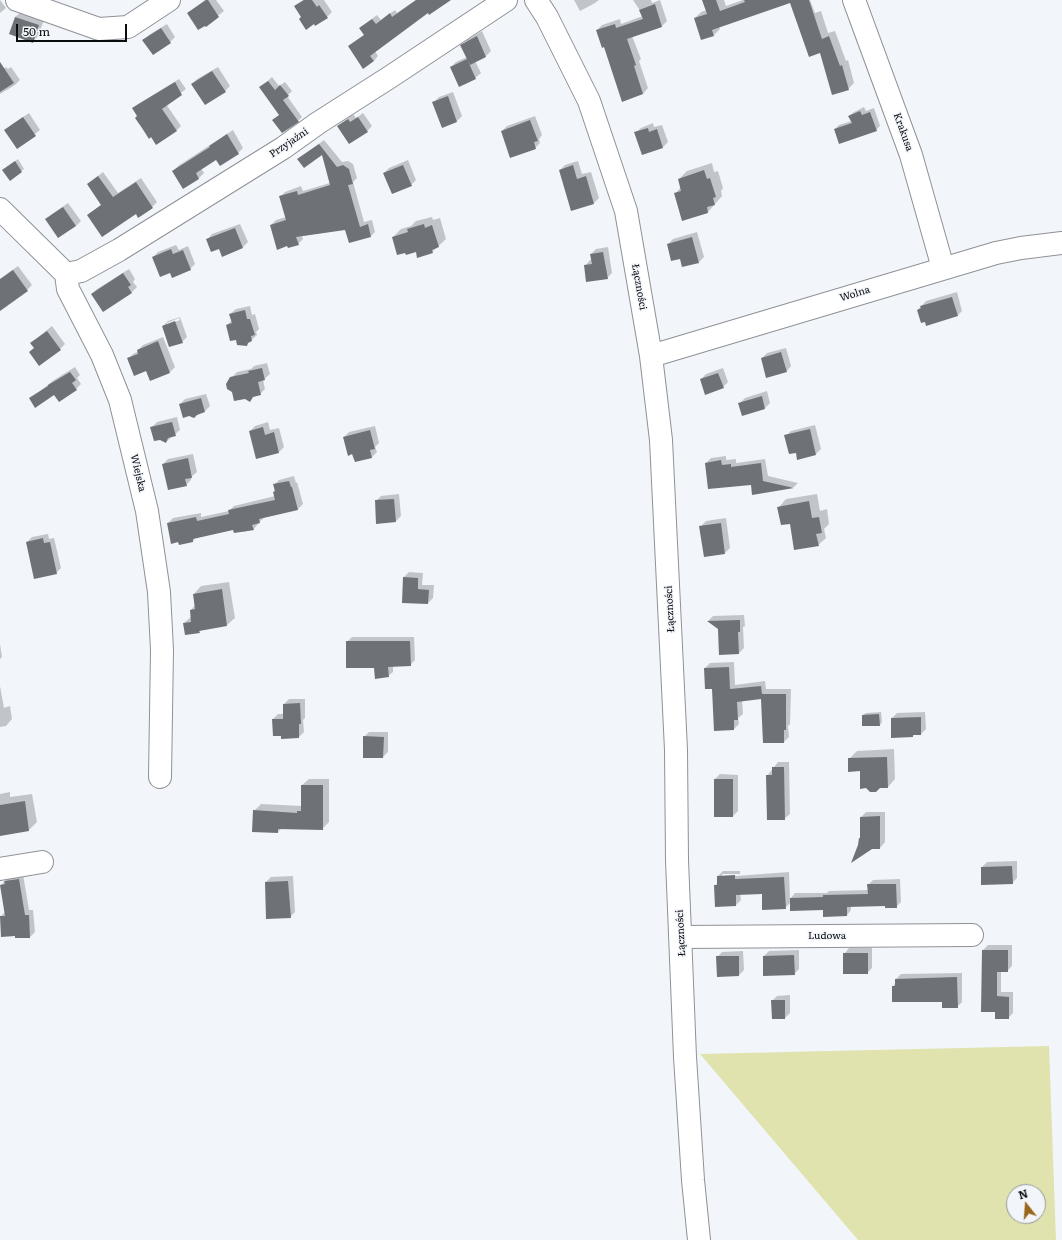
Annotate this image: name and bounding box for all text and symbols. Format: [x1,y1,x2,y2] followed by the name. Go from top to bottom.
[18,16,129,42] scale bar
[23,22,50,40] text: 50 m
[891,111,915,153] street label: Krakusa
[267,126,311,160] street label: Przyjaźni
[629,263,649,311] street label: Łączności
[838,284,872,304] street label: Wolna
[128,453,148,493] street label: Wiejska
[663,585,677,633] street label: Łączności
[674,909,688,957] street label: Łączności
[808,930,846,942] street label: Ludowa
[1006,1184,1046,1224] north arrow
[1016,1184,1030,1202] text: N

